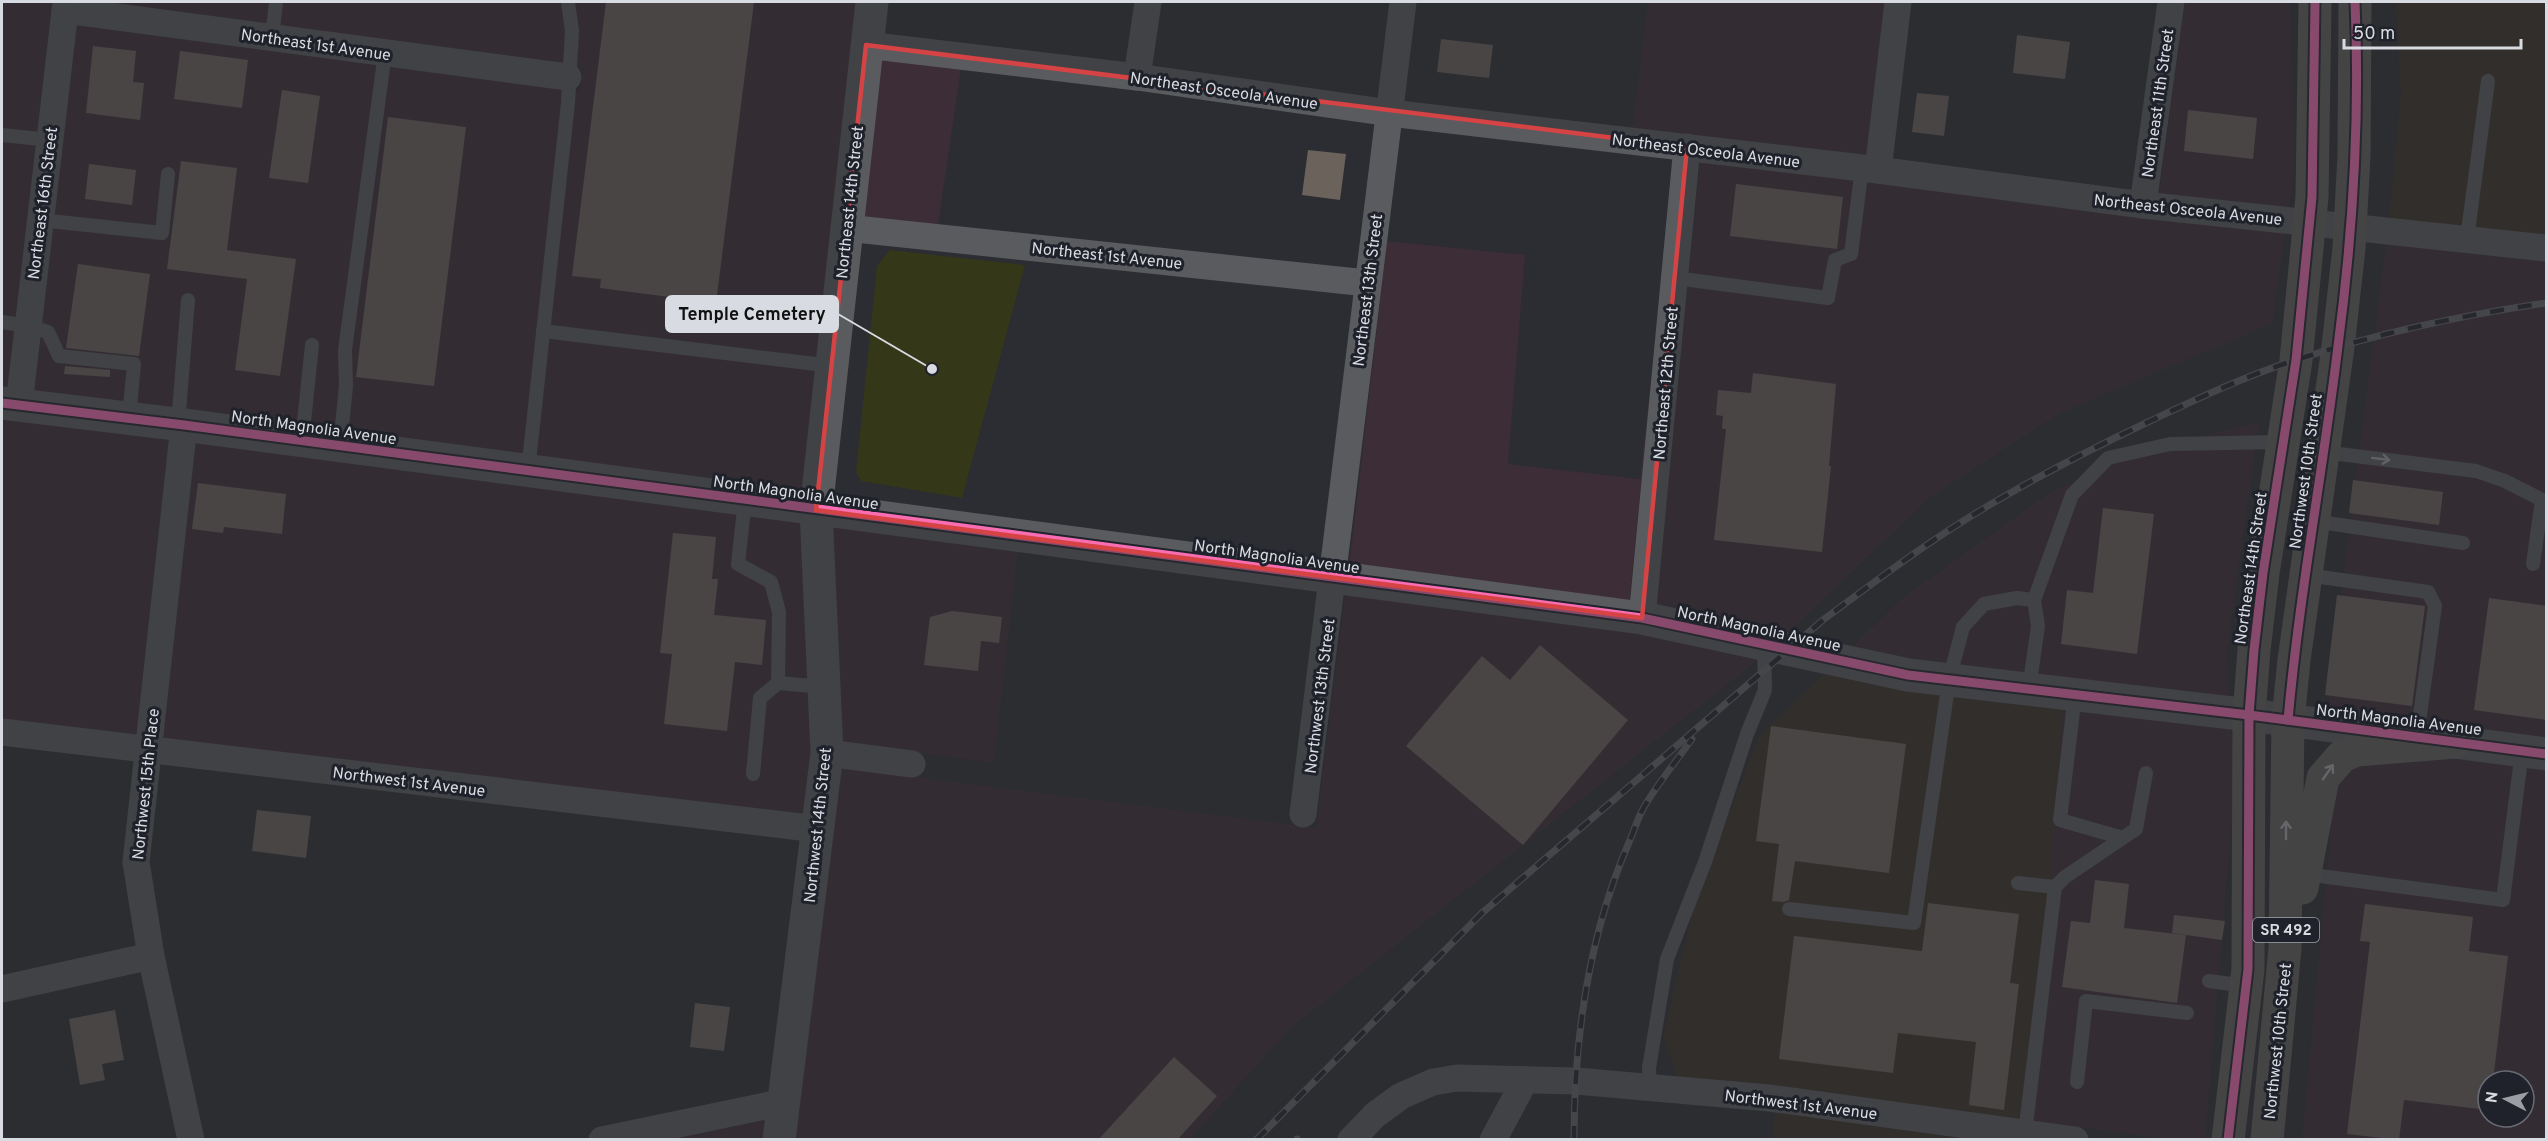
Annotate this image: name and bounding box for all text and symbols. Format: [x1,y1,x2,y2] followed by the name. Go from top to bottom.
[2344,12,2521,50] scale bar
[2353,23,2395,46] text: 50 m
[239,26,392,66] street label: Northeast 1st Avenue
[2139,28,2179,179] street label: Northeast 11th Street
[1128,69,1319,115] street label: Northeast Osceola Avenue
[833,125,869,280] street label: Northeast 14th Street
[25,126,63,281] street label: Northeast 16th Street
[1610,131,1801,173] street label: Northeast Osceola Avenue
[2092,191,2283,231] street label: Northeast Osceola Avenue
[1350,213,1388,368] street label: Northeast 13th Street
[1030,239,1183,275] street label: Northeast 1st Avenue
[666,296,838,332] callout: Temple Cemetery
[678,304,826,327] text: Temple Cemetery
[1650,306,1684,461] street label: Northeast 12th Street
[2286,392,2328,550] street label: Northwest 10th Street
[230,407,398,450] street label: North Magnolia Avenue
[2371,454,2391,465] one-way arrow
[712,472,880,515] street label: North Magnolia Avenue
[2231,491,2273,646] street label: Northeast 14th Street
[1193,536,1361,579] street label: North Magnolia Avenue
[1675,603,1842,657] street label: North Magnolia Avenue
[1302,618,1340,775] street label: Northwest 13th Street
[2315,701,2483,741] street label: North Magnolia Avenue
[129,707,165,861] street label: Northwest 15th Place
[801,746,837,904] street label: Northwest 14th Street
[331,764,486,802] street label: Northwest 1st Avenue
[2322,765,2334,781] one-way arrow
[2281,820,2292,840] one-way arrow
[2253,918,2319,942] road number: SR 492
[2261,962,2297,1120] street label: Northwest 10th Street
[2476,1069,2536,1129] north arrow
[1723,1087,1878,1125] street label: Northwest 1st Avenue
[2482,1090,2504,1104] text: N

